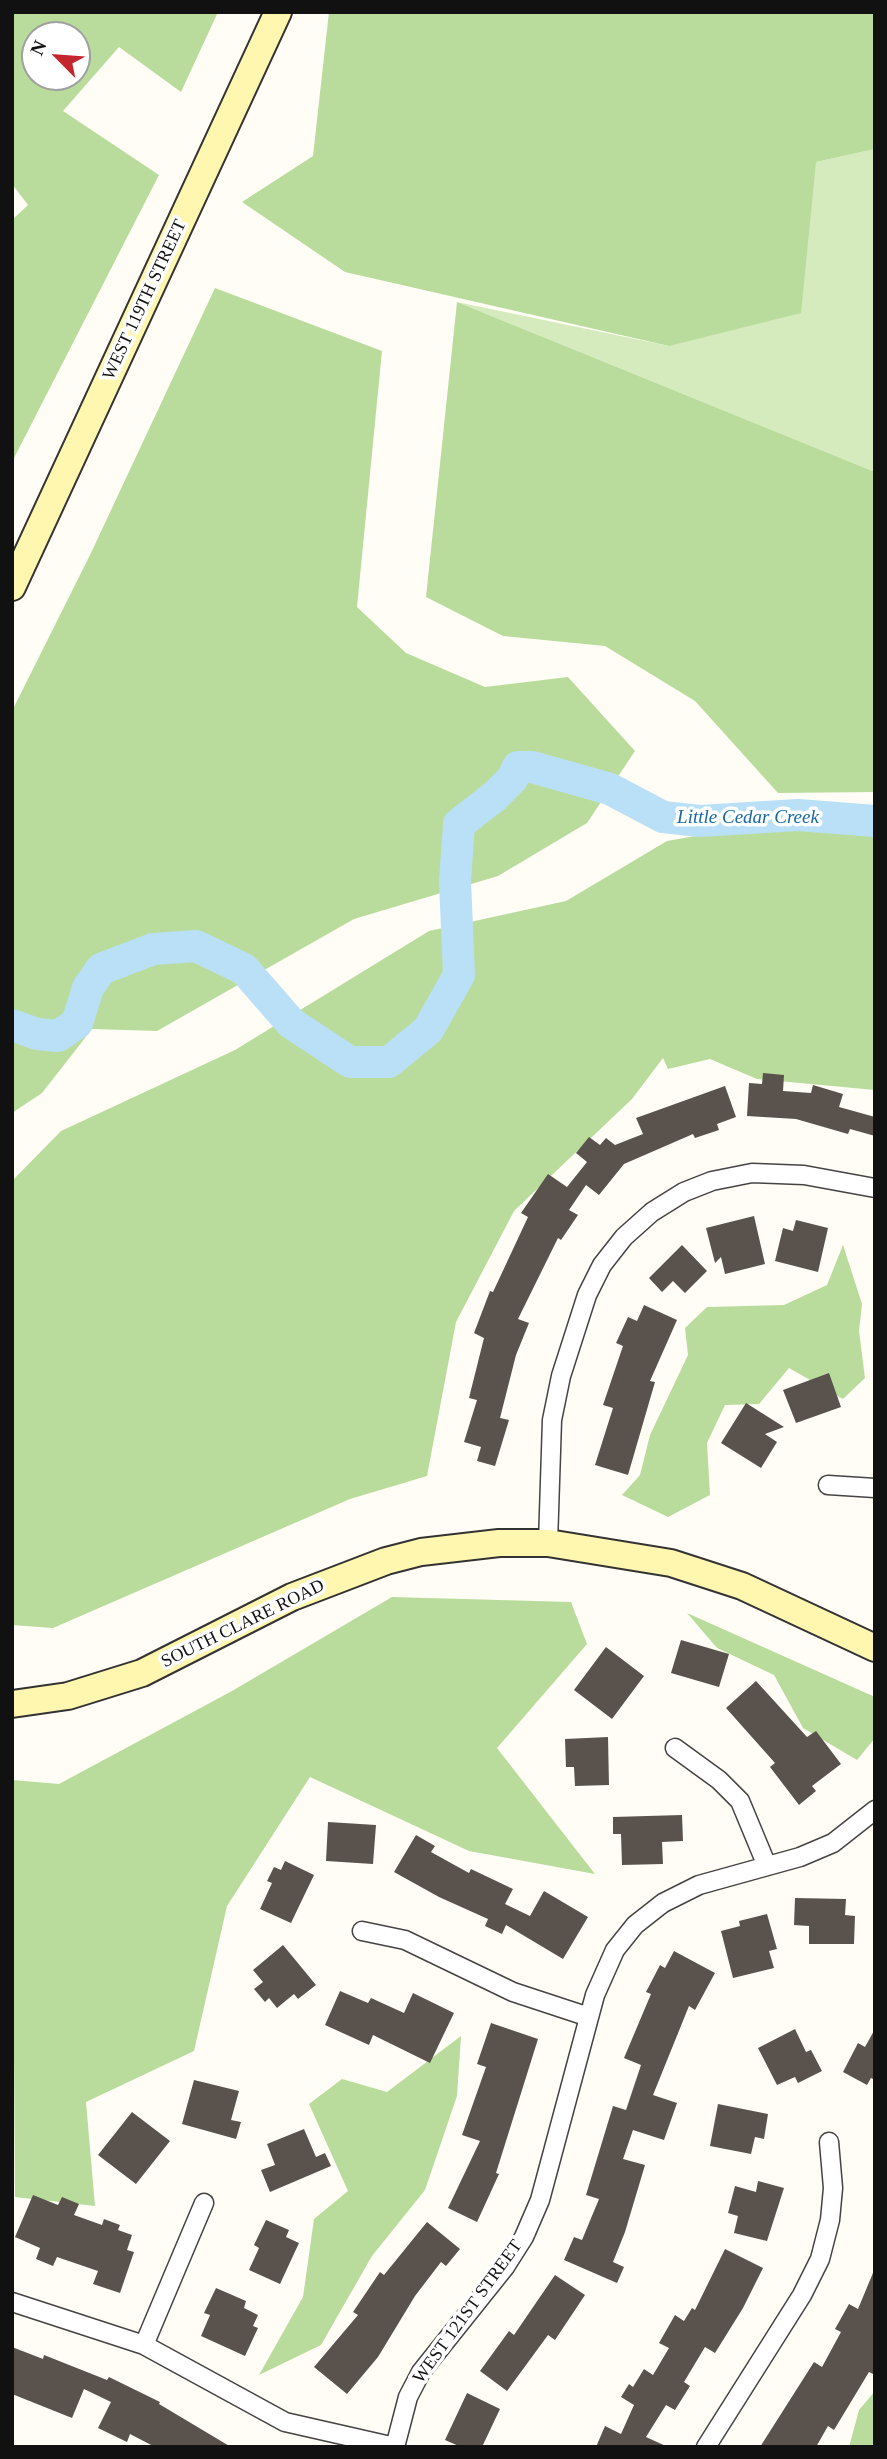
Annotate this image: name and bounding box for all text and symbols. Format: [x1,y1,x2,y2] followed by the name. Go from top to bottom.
[21,21,91,91] north arrow
[26,37,51,58] text: N
[98,216,192,384] street label: WEST 119TH STREET
[677,807,819,829] water label: Little Cedar Creek
[158,1575,328,1673] street label: SOUTH CLARE ROAD
[409,2236,527,2388] street label: WEST 121ST STREET

